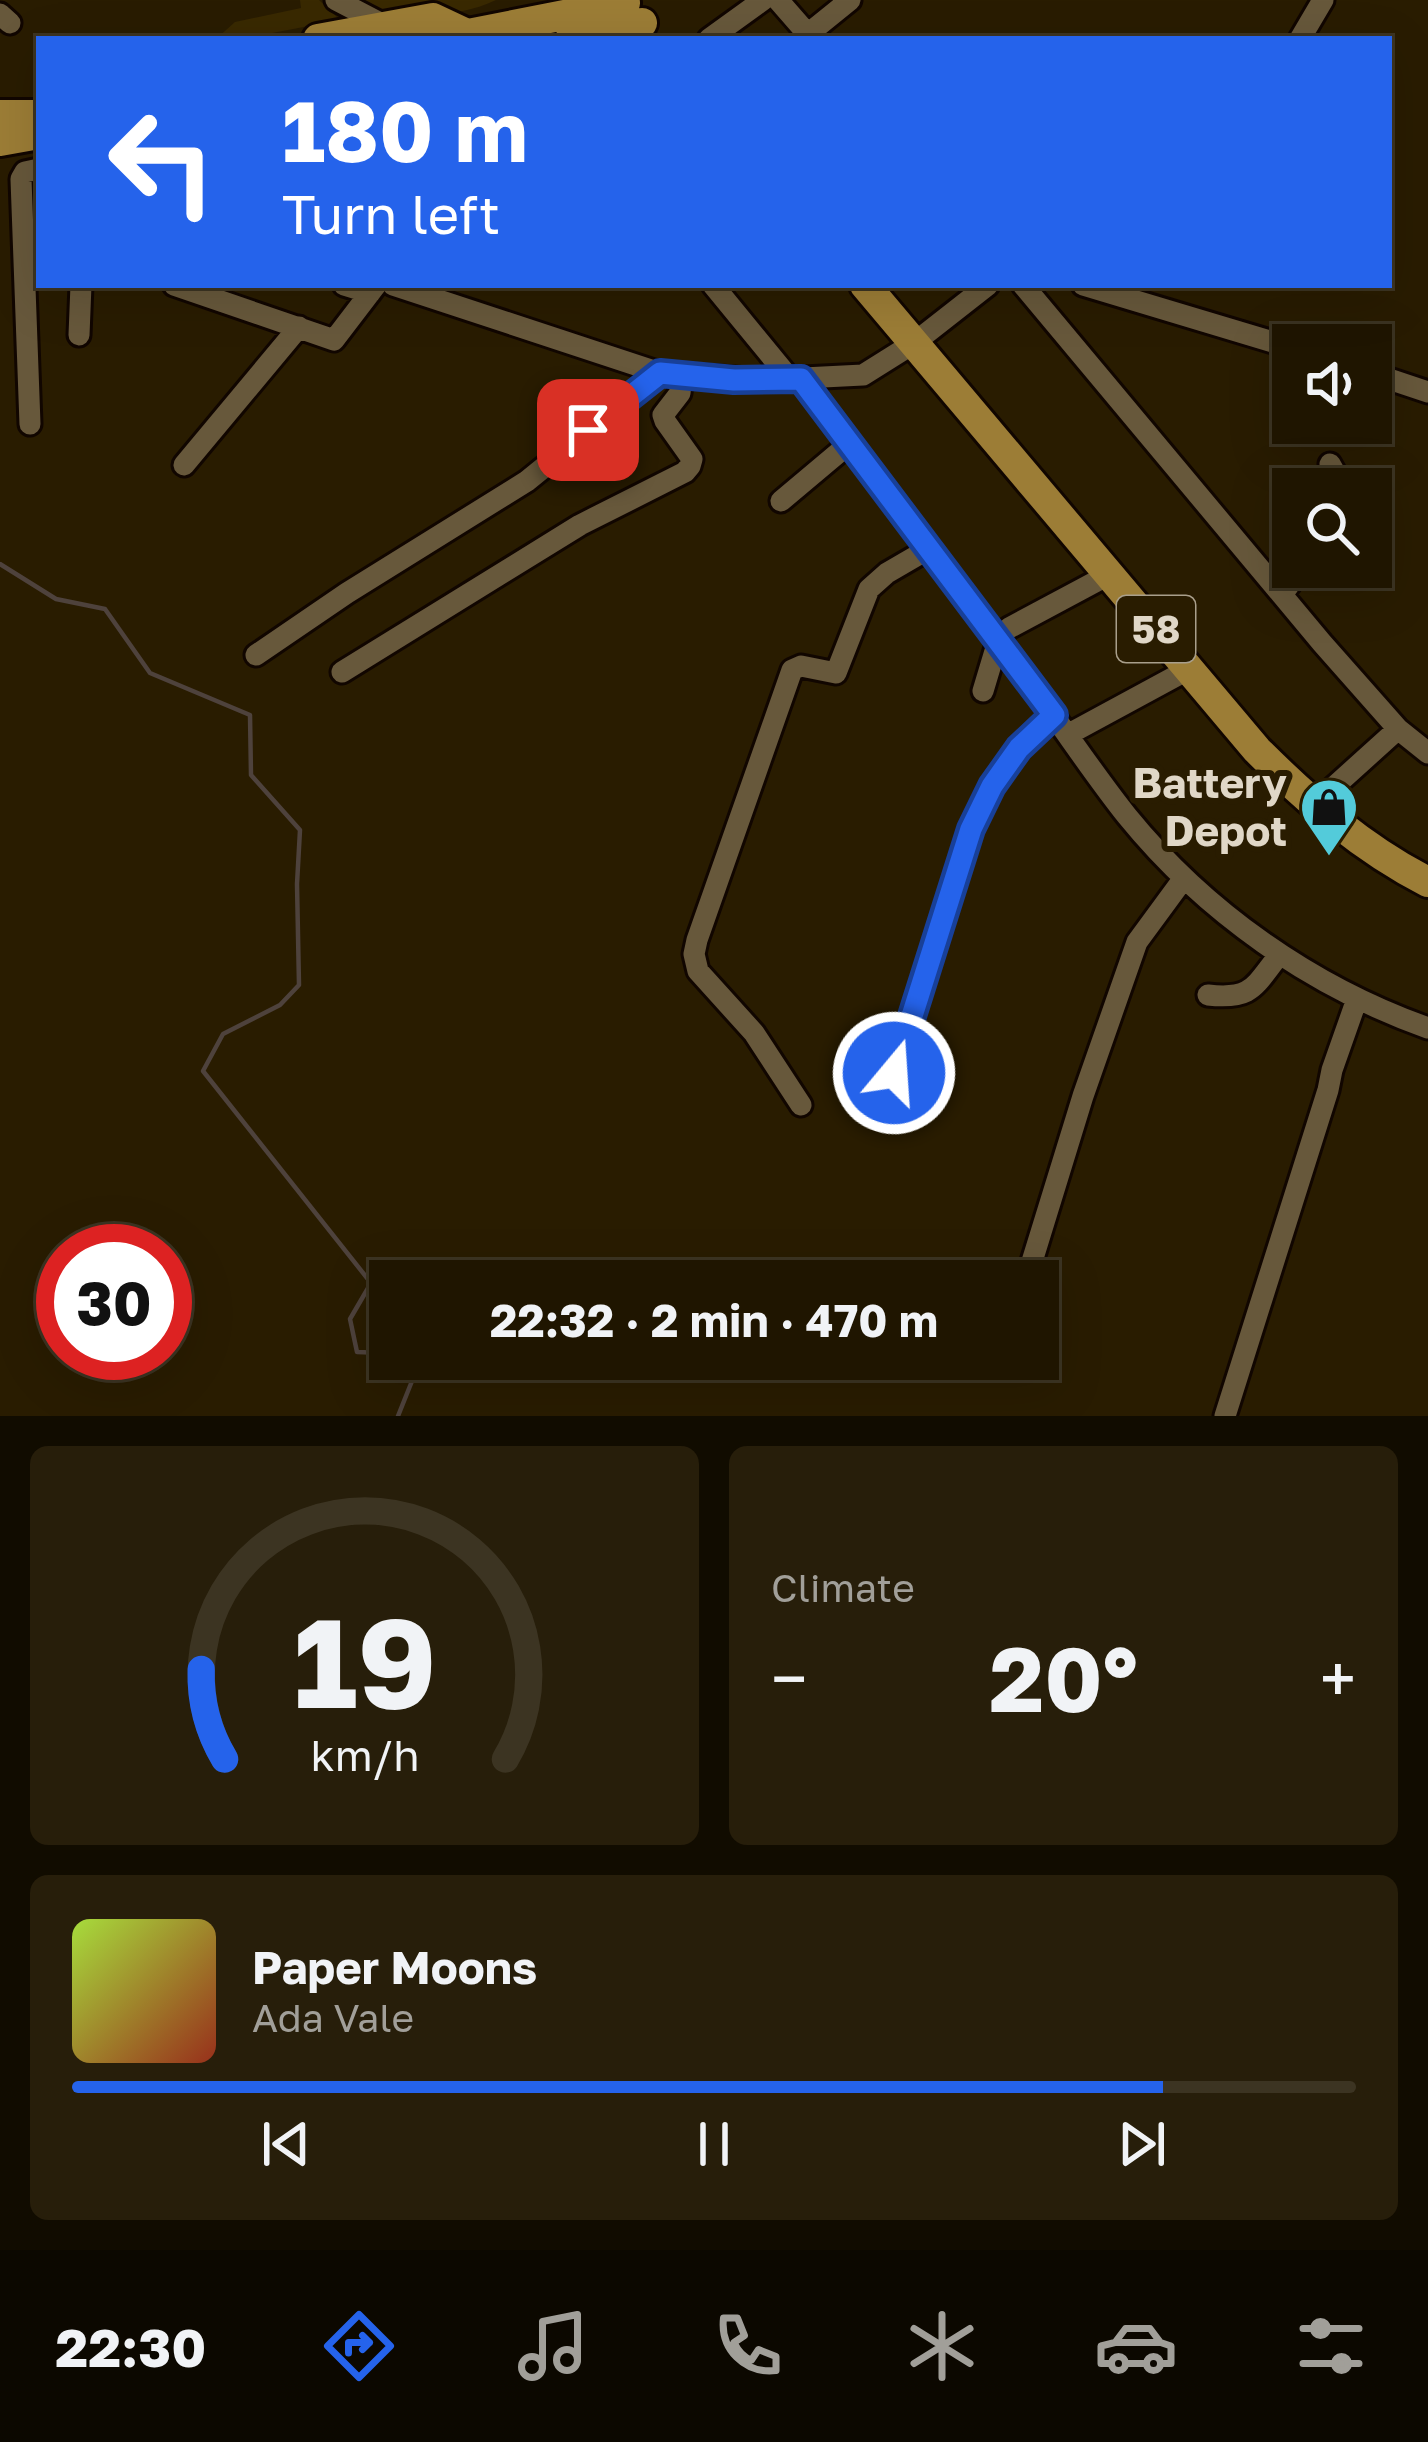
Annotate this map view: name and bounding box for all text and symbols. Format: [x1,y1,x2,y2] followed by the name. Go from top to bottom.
[282,80,528,180] text: 180 m
[84,84,240,240] icon: left
[282,181,500,246] text: Turn left
[1272,324,1392,588] map controls
[1272,324,1392,444] button: sound
[537,379,639,481] pin
[555,397,621,463] icon: arrive
[1272,468,1392,588] button: search
[1117,596,1195,662] road number: 58
[1132,757,1287,855] place label: Battery Depot
[1298,776,1360,858] shop icon: Battery Depot
[831,1010,957,1136] position arrow
[36,1224,192,1380] speed limit sign: 30
[490,1293,938,1347] text: 22:32 · 2 min · 470 m
[771,1564,915,1611] text: Climate
[293,1586,436,1735] text: 19
[989,1624,1138,1732] text: 20°
[771,1638,807,1718] text: −
[1320,1638,1356,1718] text: +
[310,1728,419,1779] text: km/h
[252,1940,537,1994] text: Paper Moons
[252,1994,414,2041] text: Ada Vale
[253,2111,319,2177] icon: previous
[681,2111,747,2177] icon: pause
[1109,2111,1175,2177] icon: next
[317,2304,401,2388] icon: directions
[511,2304,595,2388] icon: music
[706,2304,790,2388] icon: phone
[900,2304,984,2388] icon: climate
[1094,2304,1178,2388] icon: car
[1289,2304,1373,2388] icon: filters
[55,2314,206,2379] text: 22:30

